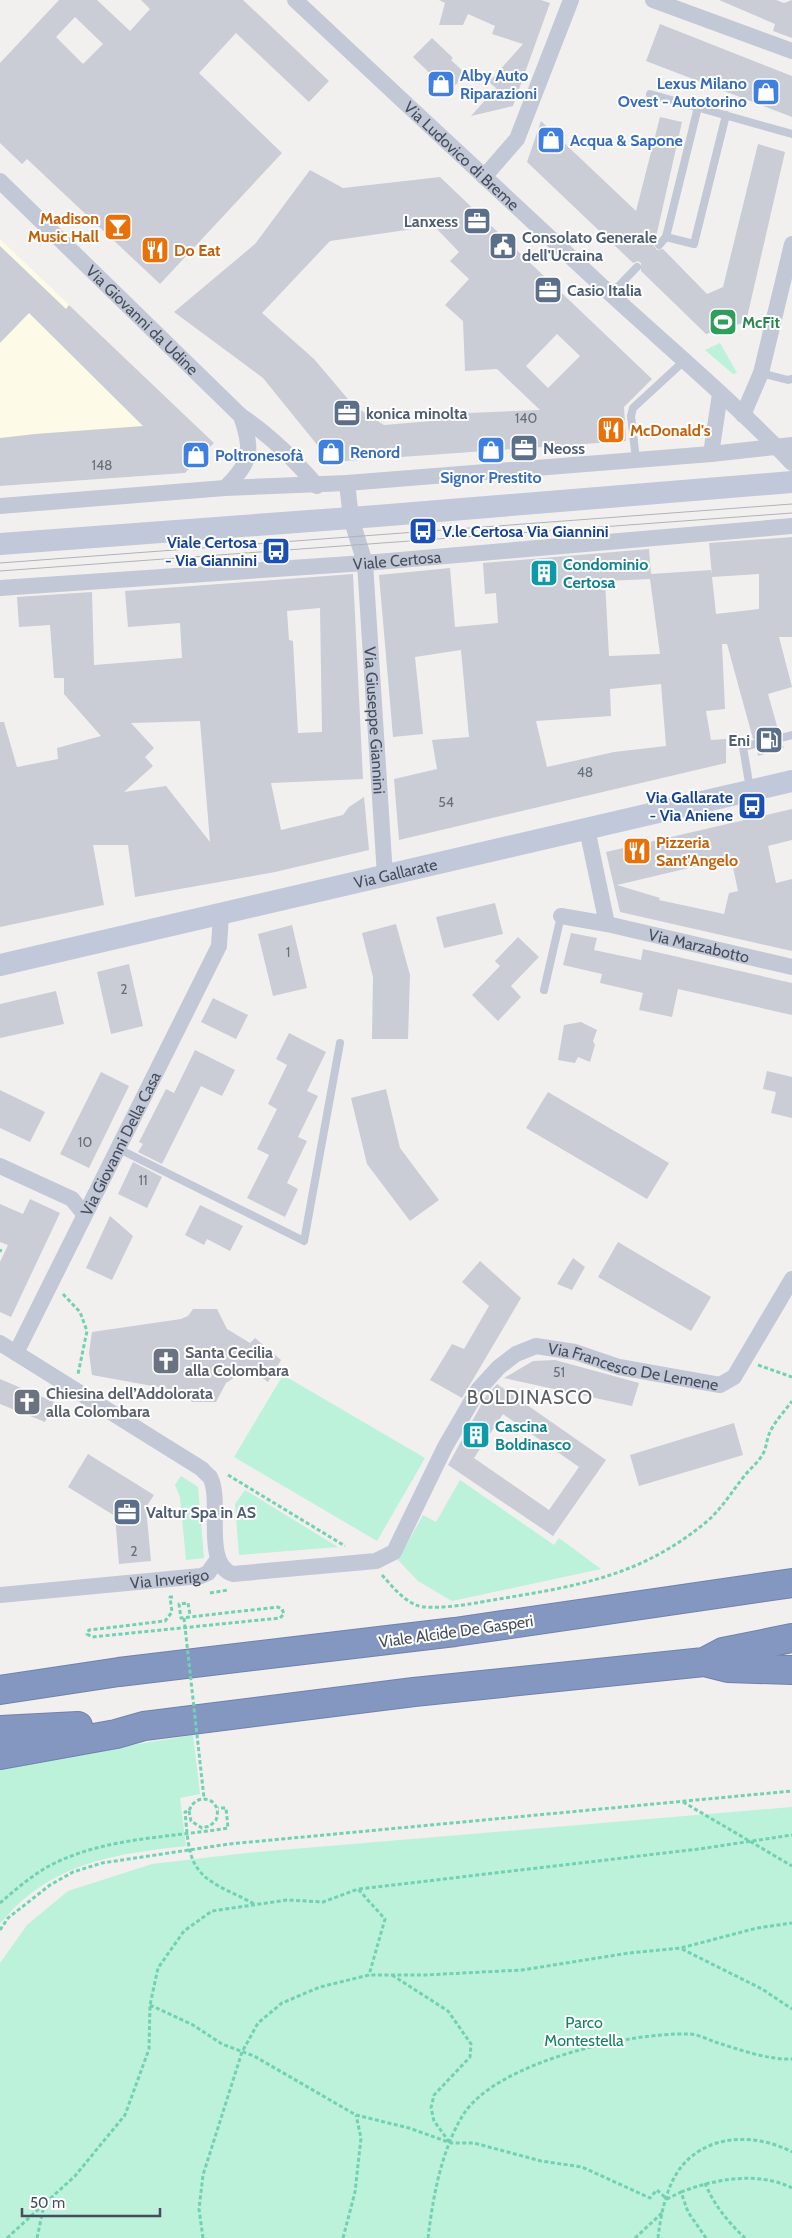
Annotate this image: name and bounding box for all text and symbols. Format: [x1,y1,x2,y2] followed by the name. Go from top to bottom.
[460,66,537,103] place label: Alby Auto Riparazioni
[426,69,456,99] shop icon: Alby Auto Riparazioni
[618,74,747,111] place label: Lexus Milano Ovest - Autotorino
[751,77,781,107] shop icon: Lexus Milano Ovest - Autotorino
[400,98,523,214] street label: Via Ludovico di Breme
[536,125,566,155] shop icon: Acqua & Sapone
[570,131,683,150] place label: Acqua & Sapone
[462,206,492,236] office icon: Lanxess
[28,209,99,246] place label: Madison Music Hall
[103,212,133,242] bar icon: Madison Music Hall
[404,212,458,231] place label: Lanxess
[522,228,657,265] place label: Consolato Generale dell'Ucraina
[488,231,518,261] public building icon: Consolato Generale dell'Ucraina
[140,235,170,265] restaurant icon: Do Eat
[174,241,221,260] place label: Do Eat
[82,261,202,379] street label: Via Giovanni da Udine
[533,275,563,305] office icon: Casio Italia
[567,281,642,300] place label: Casio Italia
[708,307,738,337] sports icon: McFit
[742,313,780,332] place label: McFit
[332,398,362,428] office icon: konica minolta
[366,404,467,423] place label: konica minolta
[515,409,537,427] house number: 140
[596,415,626,445] restaurant icon: McDonald's
[630,421,711,440] place label: McDonald's
[509,433,539,463] office icon: Neoss
[476,435,506,465] shop icon: Signor Prestito
[316,437,346,467] shop icon: Renord
[543,439,585,458] place label: Neoss
[181,440,211,470] shop icon: Poltronesofà
[350,443,400,462] place label: Renord
[215,446,304,465] place label: Poltronesofà
[91,456,113,474] house number: 148
[440,468,542,487] place label: Signor Prestito
[408,516,438,546] bus stop icon: V.le Certosa Via Giannini
[442,522,609,541] place label: V.le Certosa Via Giannini
[165,533,257,570] place label: Viale Certosa - Via Giannini
[261,536,291,566] bus stop icon: Viale Certosa - Via Giannini
[352,547,442,574] street label: Viale Certosa
[563,555,648,592] place label: Condominio Certosa
[529,558,559,588] building icon: Condominio Certosa
[360,646,389,795] street label: Via Giuseppe Giannini
[754,725,784,755] fuel station icon: Eni
[728,731,750,750] place label: Eni
[577,763,593,781] house number: 48
[646,788,733,825] place label: Via Gallarate - Via Aniene
[737,791,767,821] bus stop icon: Via Gallarate - Via Aniene
[438,793,454,811] house number: 54
[656,833,738,870] place label: Pizzeria Sant'Angelo
[622,836,652,866] restaurant icon: Pizzeria Sant'Angelo
[352,855,439,892] street label: Via Gallarate
[646,925,751,967] street label: Via Marzabotto
[286,943,290,961] house number: 1
[120,980,128,998] house number: 2
[77,1068,165,1219] street label: Via Giovanni Della Casa
[78,1133,92,1151] house number: 10
[138,1171,148,1189] house number: 11
[547,1339,720,1395] street label: Via Francesco De Lemene
[185,1343,289,1380] place label: Santa Cecilia alla Colombara
[151,1346,181,1376] church icon: Santa Cecilia alla Colombara
[553,1363,565,1381] house number: 51
[46,1384,213,1421] place label: Chiesina dell’Addolorata alla Colombara
[467,1386,593,1409] district label: BOLDINASCO
[12,1387,42,1417] church icon: Chiesina dell’Addolorata alla Colombara
[495,1417,571,1454] place label: Cascina Boldinasco
[461,1420,491,1450] building icon: Cascina Boldinasco
[112,1497,142,1527] office icon: Valtur Spa in AS
[146,1503,256,1522] place label: Valtur Spa in AS
[130,1542,138,1560] house number: 2
[129,1565,212,1593] street label: Via Inverigo
[378,1611,535,1652] street label: Viale Alcide De Gasperi
[544,2013,624,2050] park label: Parco Montestella
[22,2186,160,2218] scale bar
[30,2194,65,2212] text: 50 m

